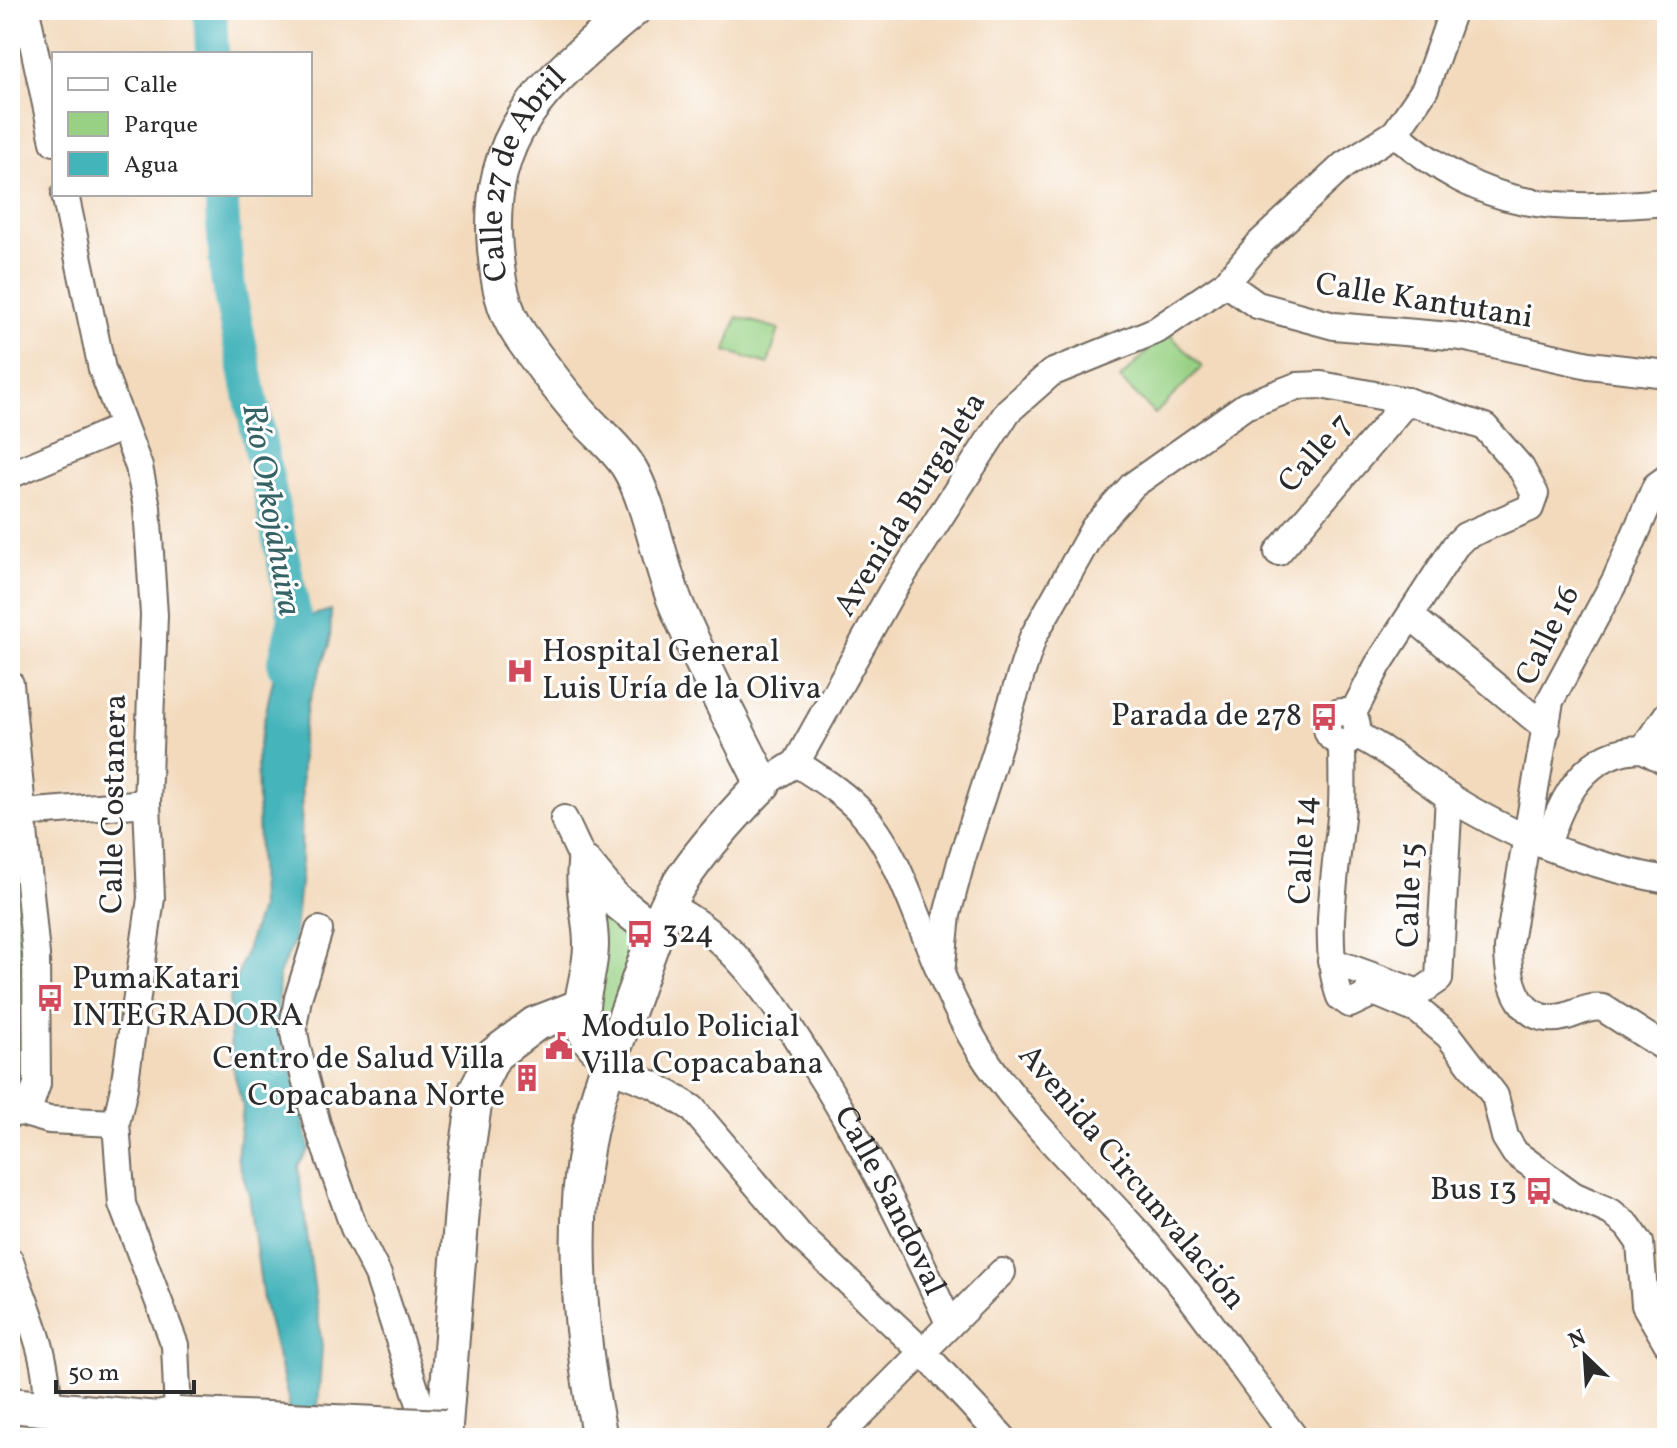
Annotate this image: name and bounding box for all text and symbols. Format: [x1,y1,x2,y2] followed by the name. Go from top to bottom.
[52,52,312,196] legend
[472,57,577,284] street label: Calle 27 de Abril
[124,69,177,103] text: Calle
[124,109,198,143] text: Parque
[124,149,179,183] text: Agua
[1312,263,1536,341] street label: Calle Kantutani
[824,384,998,626] street label: Avenida Burgaleta
[228,400,312,620] water label: Río Orkojahuira
[1269,404,1363,504] street label: Calle 7
[1506,579,1592,693] street label: Calle 16
[542,631,822,712] place label: Hospital General Luis Uría de la Oliva
[505,656,535,686] hospital icon: Hospital General Luis Uría de la Oliva
[91,694,139,914] street label: Calle Costanera
[1111,695,1302,739] place label: Parada de 278
[1309,702,1339,732] bus stop icon: Parada de 278
[1279,794,1329,906] street label: Calle 14
[1387,842,1435,948] street label: Calle 15
[662,912,714,956] place label: 324
[625,919,655,949] bus stop icon: 324
[72,958,303,1039] place label: PumaKatari INTEGRADORA
[35,983,65,1013] bus stop icon: PumaKatari INTEGRADORA
[581,1006,823,1087] place label: Modulo Policial Villa Copacabana
[544,1031,574,1061] public building icon: Modulo Policial Villa Copacabana
[1007,1036,1255,1320] street label: Avenida Circunvalación
[212,1038,505,1119] place label: Centro de Salud Villa Copacabana Norte
[512,1063,542,1093] building icon: Centro de Salud Villa Copacabana Norte
[822,1098,956,1303] street label: Calle Sandoval
[1430,1169,1517,1213] place label: Bus 13
[1524,1176,1554,1206] bus stop icon: Bus 13
[1545,1316,1625,1396] north arrow
[1564,1323,1591,1358] text: N
[56,1344,194,1394] scale bar
[68,1357,120,1391] text: 50 m

